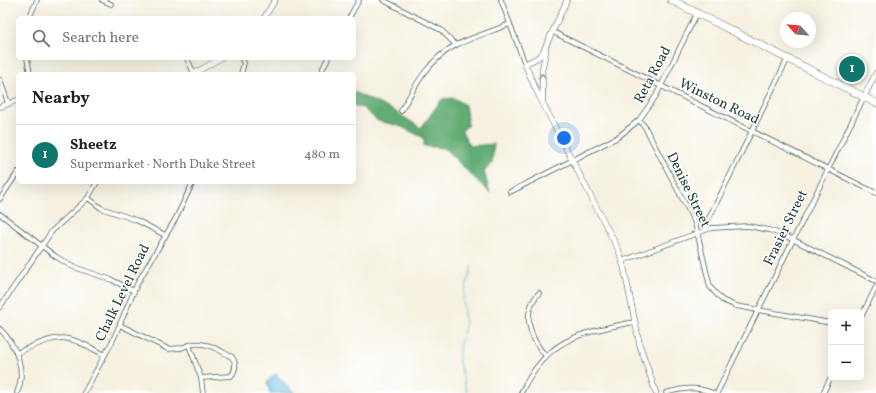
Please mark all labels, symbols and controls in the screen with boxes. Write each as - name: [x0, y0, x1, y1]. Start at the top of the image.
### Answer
- north arrow: [780, 12, 816, 48]
- search box: [16, 16, 356, 60]
- icon: search: [30, 27, 52, 49]
- text: Search here: [62, 28, 139, 49]
- street label: Reta Road: [630, 43, 676, 107]
- pin: 1: [839, 54, 865, 84]
- one-way arrow: [538, 73, 546, 79]
- street label: Winston Road: [676, 74, 762, 130]
- text: Nearby: [32, 87, 90, 110]
- your location: [554, 128, 574, 148]
- text: Sheetz: [70, 135, 117, 156]
- text: 1: [42, 146, 48, 164]
- text: 480 m: [304, 146, 340, 164]
- street label: Denise Street: [662, 149, 714, 231]
- text: Supermarket · North Duke Street: [70, 156, 256, 174]
- street label: Frasier Street: [759, 187, 813, 269]
- street label: Chalk Level Road: [91, 241, 155, 345]
- map controls: [828, 309, 864, 381]
- button: +: [828, 309, 864, 345]
- button: −: [828, 345, 864, 381]

